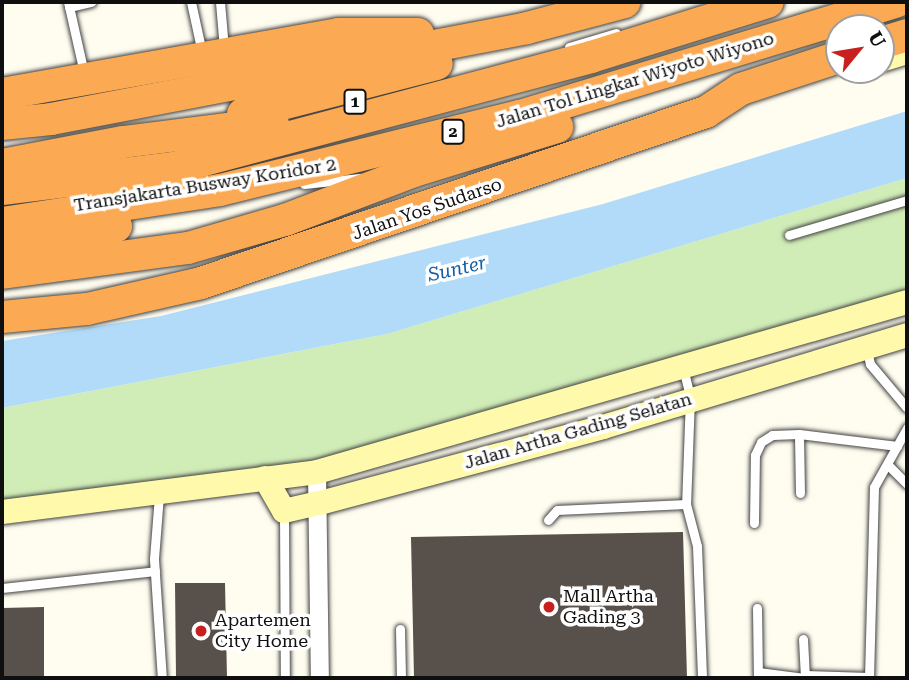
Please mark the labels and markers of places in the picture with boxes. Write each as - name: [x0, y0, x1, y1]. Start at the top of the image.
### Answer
- place label: Mall Artha Gading 3: [563, 586, 654, 628]
- marker: Mall Artha Gading 3: [541, 599, 557, 615]
- place label: Apartemen City Home: [215, 610, 311, 652]
- marker: Apartemen City Home: [193, 623, 209, 639]

